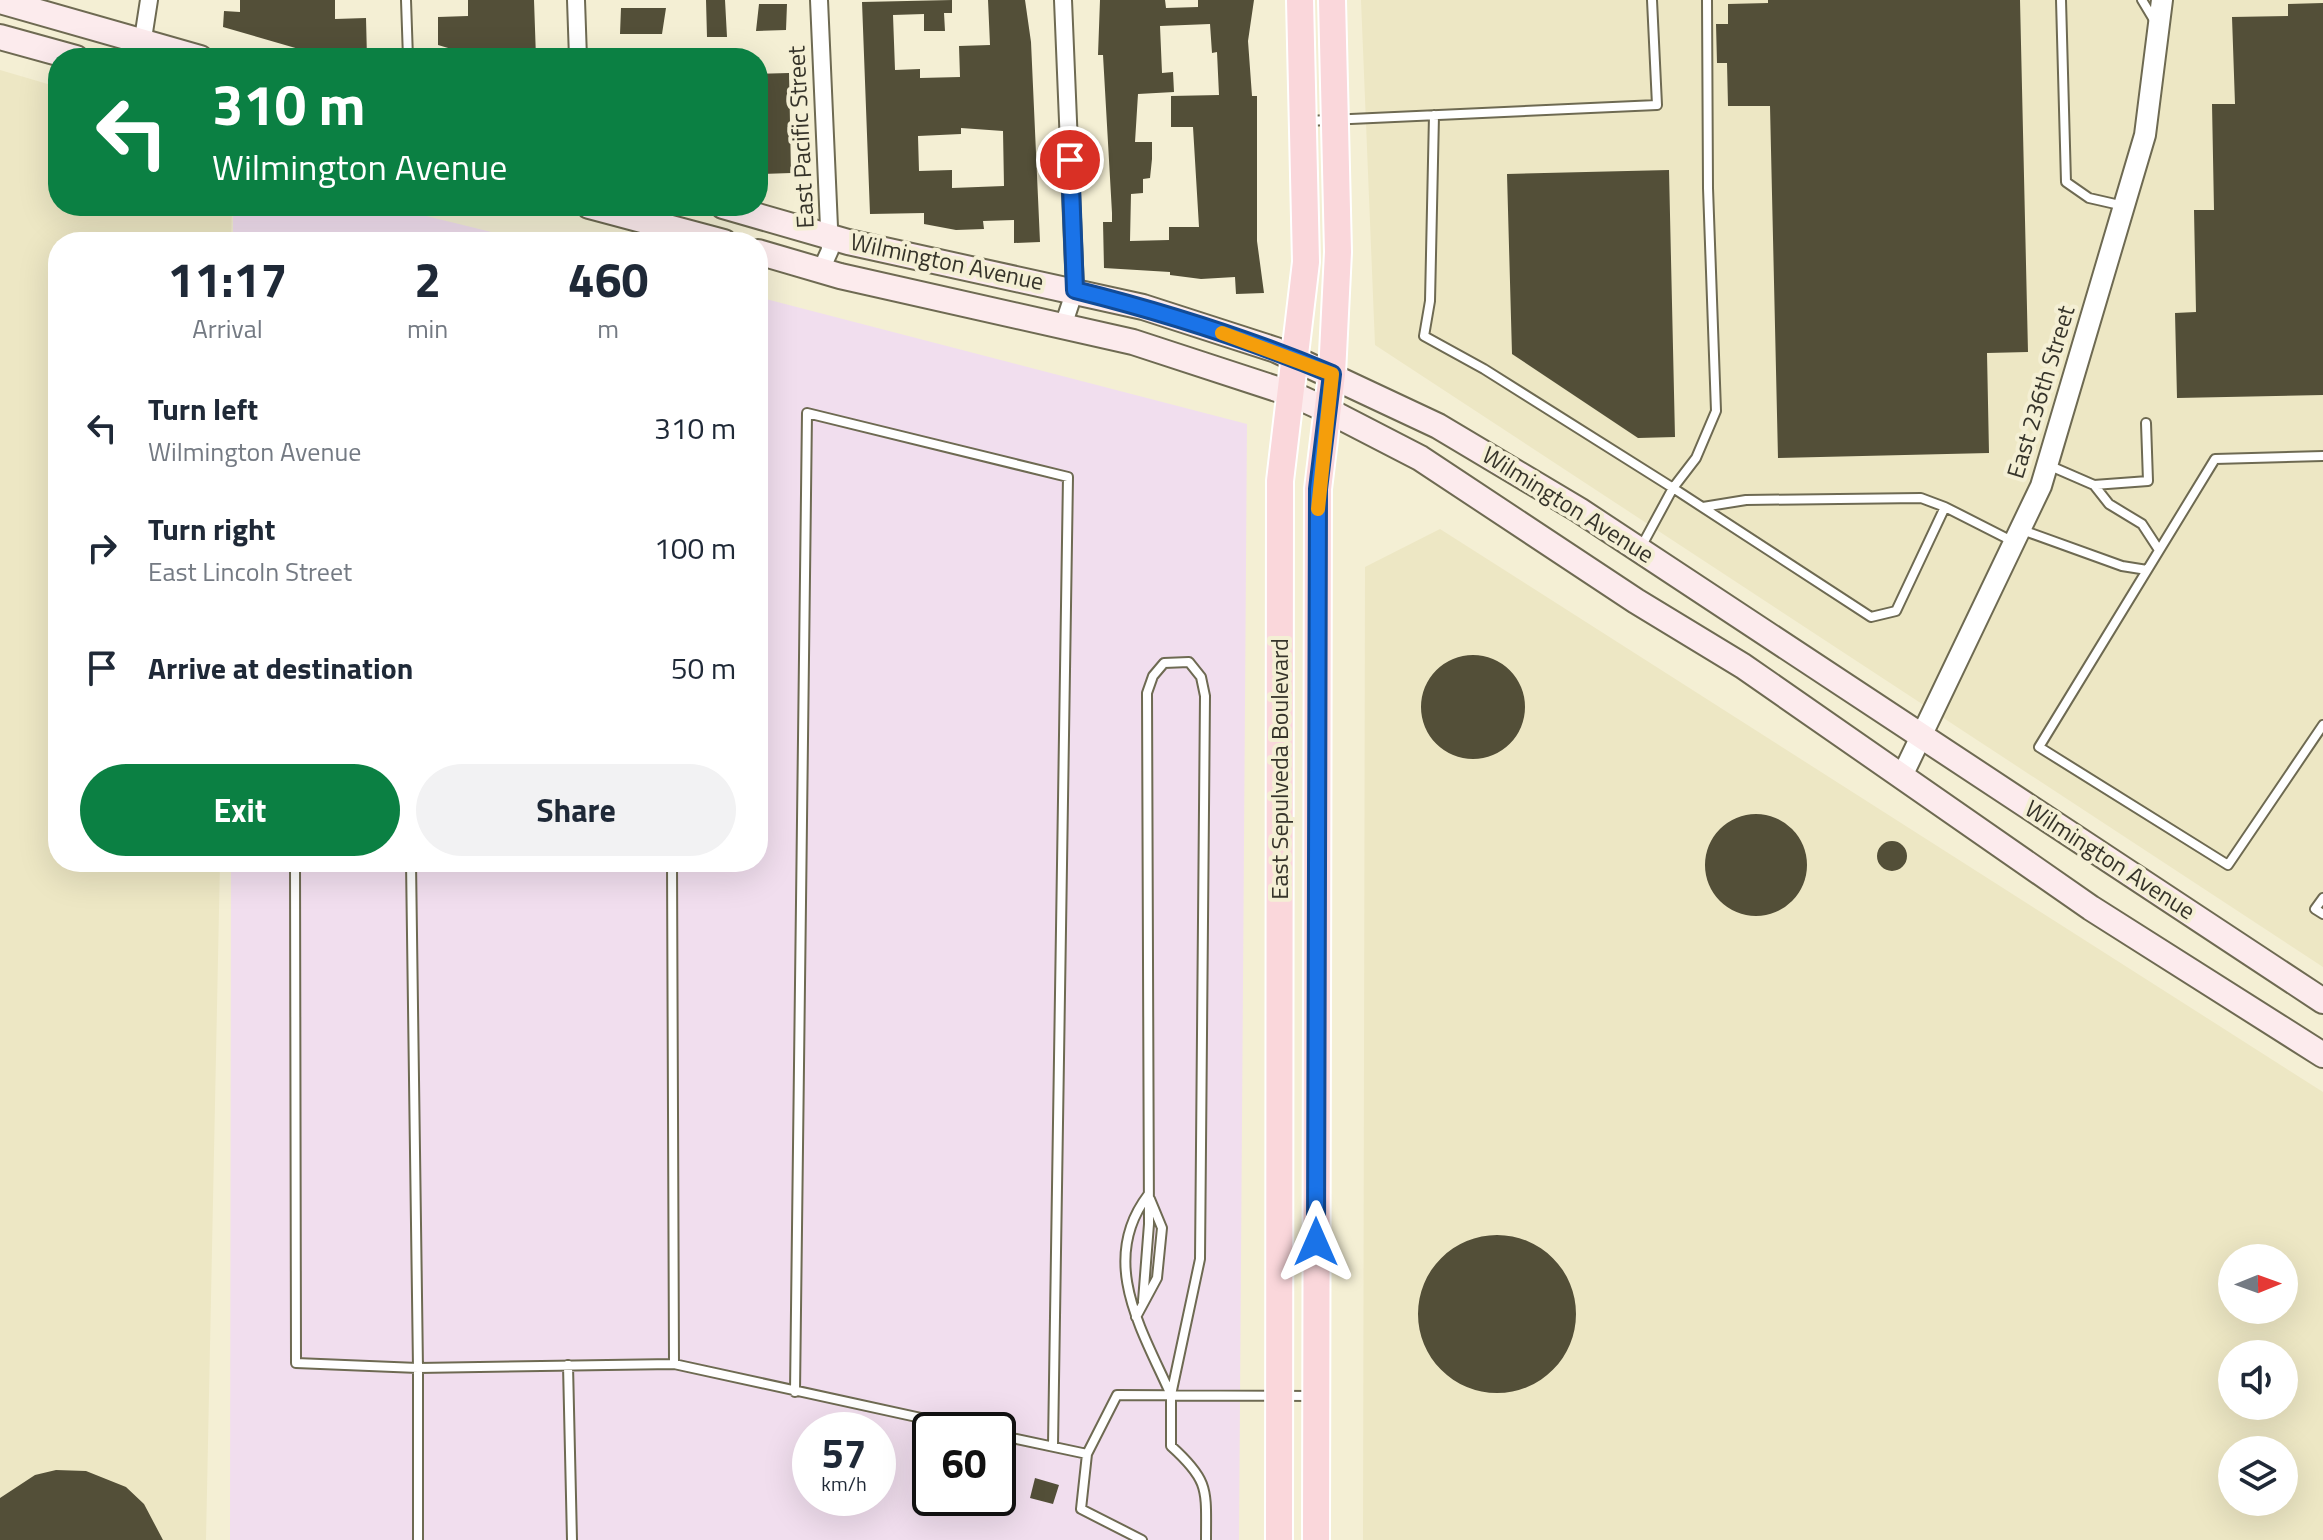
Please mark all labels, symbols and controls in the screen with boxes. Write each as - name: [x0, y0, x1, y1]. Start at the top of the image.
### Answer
- street label: East Pacific Street: [777, 44, 823, 229]
- text: 310 m: [212, 62, 365, 147]
- icon: left: [80, 80, 184, 184]
- pin: [1036, 126, 1104, 194]
- icon: arrive: [1048, 138, 1092, 182]
- text: Wilmington Avenue: [212, 139, 507, 194]
- street label: Wilmington Avenue: [847, 223, 1047, 299]
- text: 11:17: [168, 243, 287, 316]
- text: 2: [414, 243, 441, 316]
- text: 460: [568, 243, 648, 316]
- street label: East 236th Street: [1997, 300, 2084, 483]
- text: Arrival: [192, 309, 263, 348]
- text: min: [407, 309, 448, 348]
- text: m: [597, 309, 619, 348]
- text: Turn left: [148, 386, 258, 432]
- text: 310 m: [654, 405, 736, 451]
- icon: left: [80, 406, 124, 450]
- text: Wilmington Avenue: [148, 432, 361, 471]
- street label: Wilmington Avenue: [1475, 437, 1662, 572]
- text: Turn right: [148, 506, 276, 552]
- text: 100 m: [654, 525, 736, 571]
- icon: right: [80, 526, 124, 570]
- text: East Lincoln Street: [148, 552, 352, 591]
- street label: East Sepulveda Boulevard: [1261, 638, 1297, 900]
- text: Arrive at destination: [148, 645, 413, 691]
- text: 50 m: [671, 645, 736, 691]
- icon: arrive: [80, 646, 124, 690]
- button: Exit: [80, 764, 400, 856]
- button: Share: [416, 764, 736, 856]
- street label: Wilmington Avenue: [2018, 790, 2203, 928]
- position arrow: [1274, 1200, 1358, 1284]
- north arrow: [2218, 1244, 2298, 1324]
- map controls: [2218, 1244, 2298, 1516]
- button: sound: [2218, 1340, 2298, 1420]
- speed limit sign: 60: [912, 1412, 1016, 1516]
- text: 57: [822, 1423, 866, 1484]
- button: layers: [2218, 1436, 2298, 1516]
- text: km/h: [821, 1468, 867, 1499]

